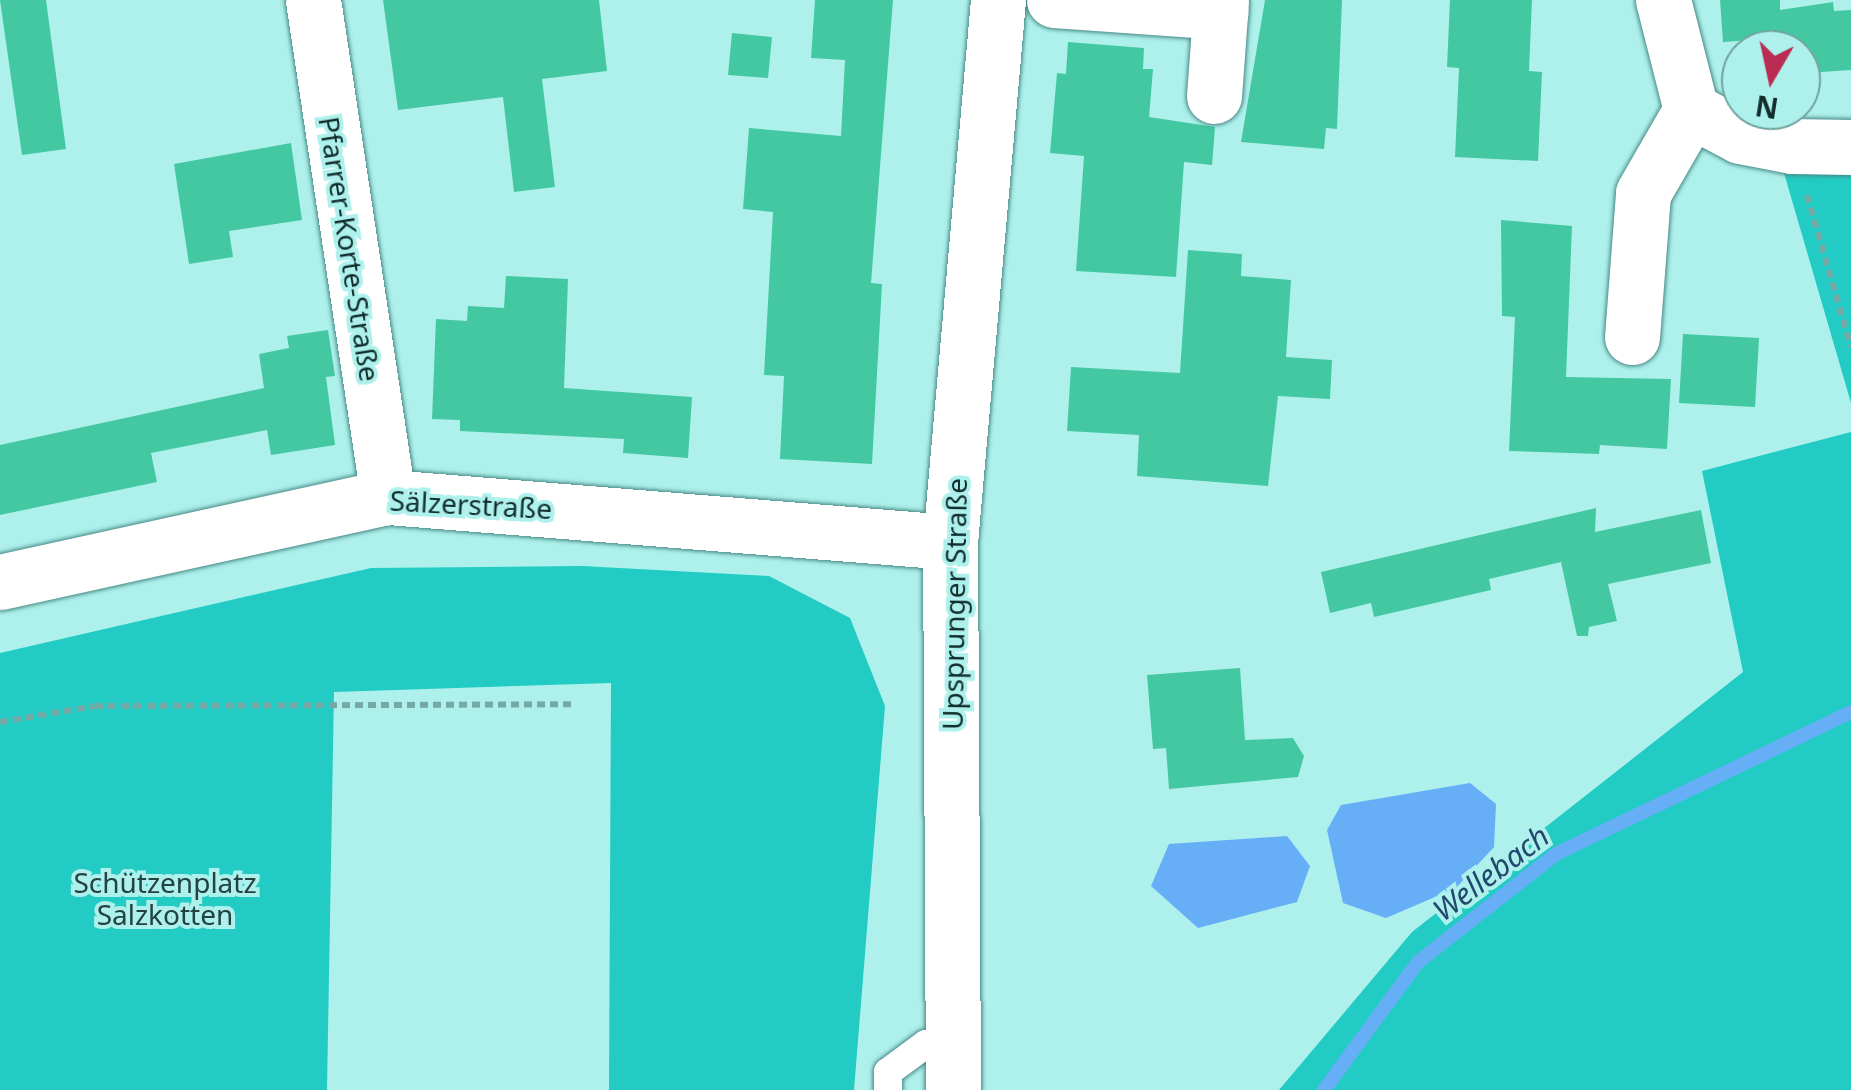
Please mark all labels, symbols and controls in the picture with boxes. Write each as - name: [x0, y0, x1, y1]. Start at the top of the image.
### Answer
- north arrow: [1721, 30, 1821, 130]
- text: N: [1752, 87, 1781, 128]
- street label: Pfarrer-Korte-Straße: [312, 114, 388, 384]
- street label: Upsprunger Straße: [935, 478, 973, 730]
- street label: Sälzerstraße: [389, 483, 553, 525]
- water label: Wellebach: [1426, 818, 1556, 928]
- park label: Schützenplatz Salzkotten: [73, 865, 257, 931]

